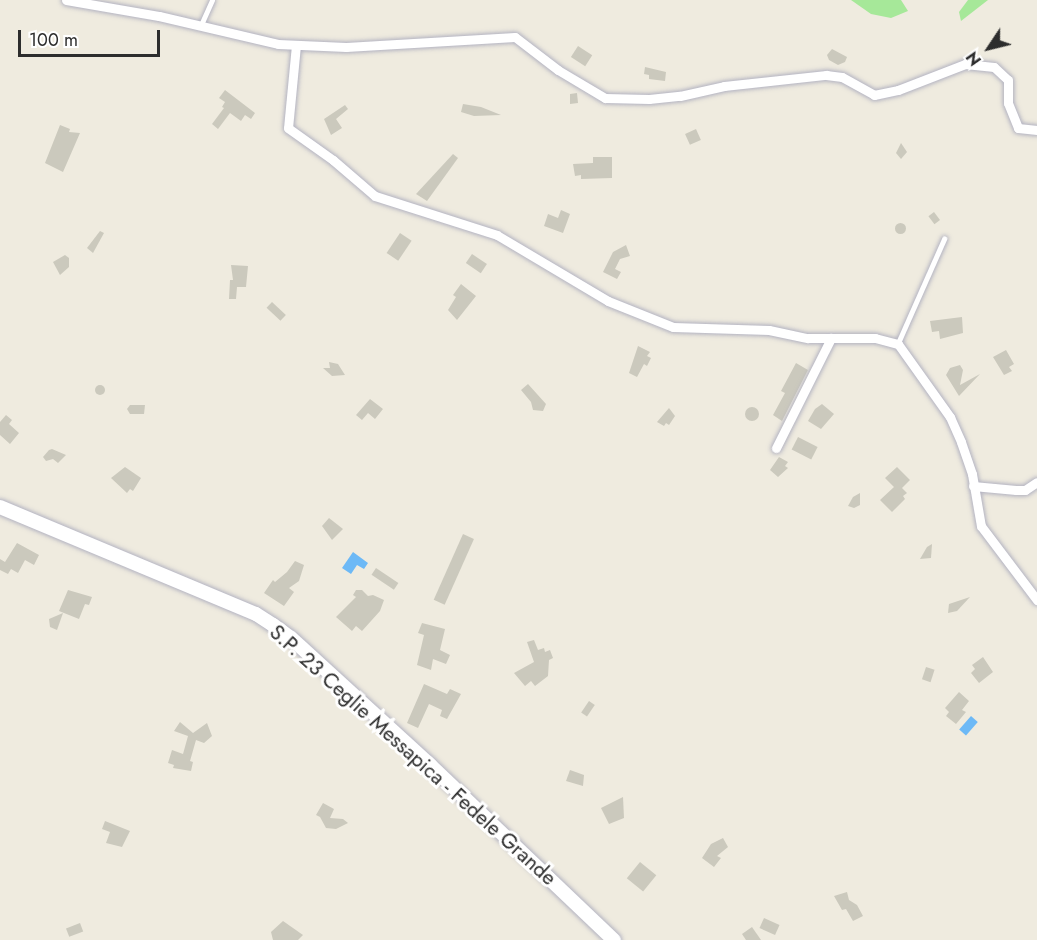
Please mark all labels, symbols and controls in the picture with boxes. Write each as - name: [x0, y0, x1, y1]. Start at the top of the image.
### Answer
- scale bar: [21, 18, 164, 56]
- north arrow: [959, 18, 1019, 78]
- text: 100 m: [29, 27, 78, 53]
- text: N: [961, 47, 987, 70]
- street label: S.P. 23 Ceglie Messapica - Fedele Grande: [264, 620, 562, 890]

